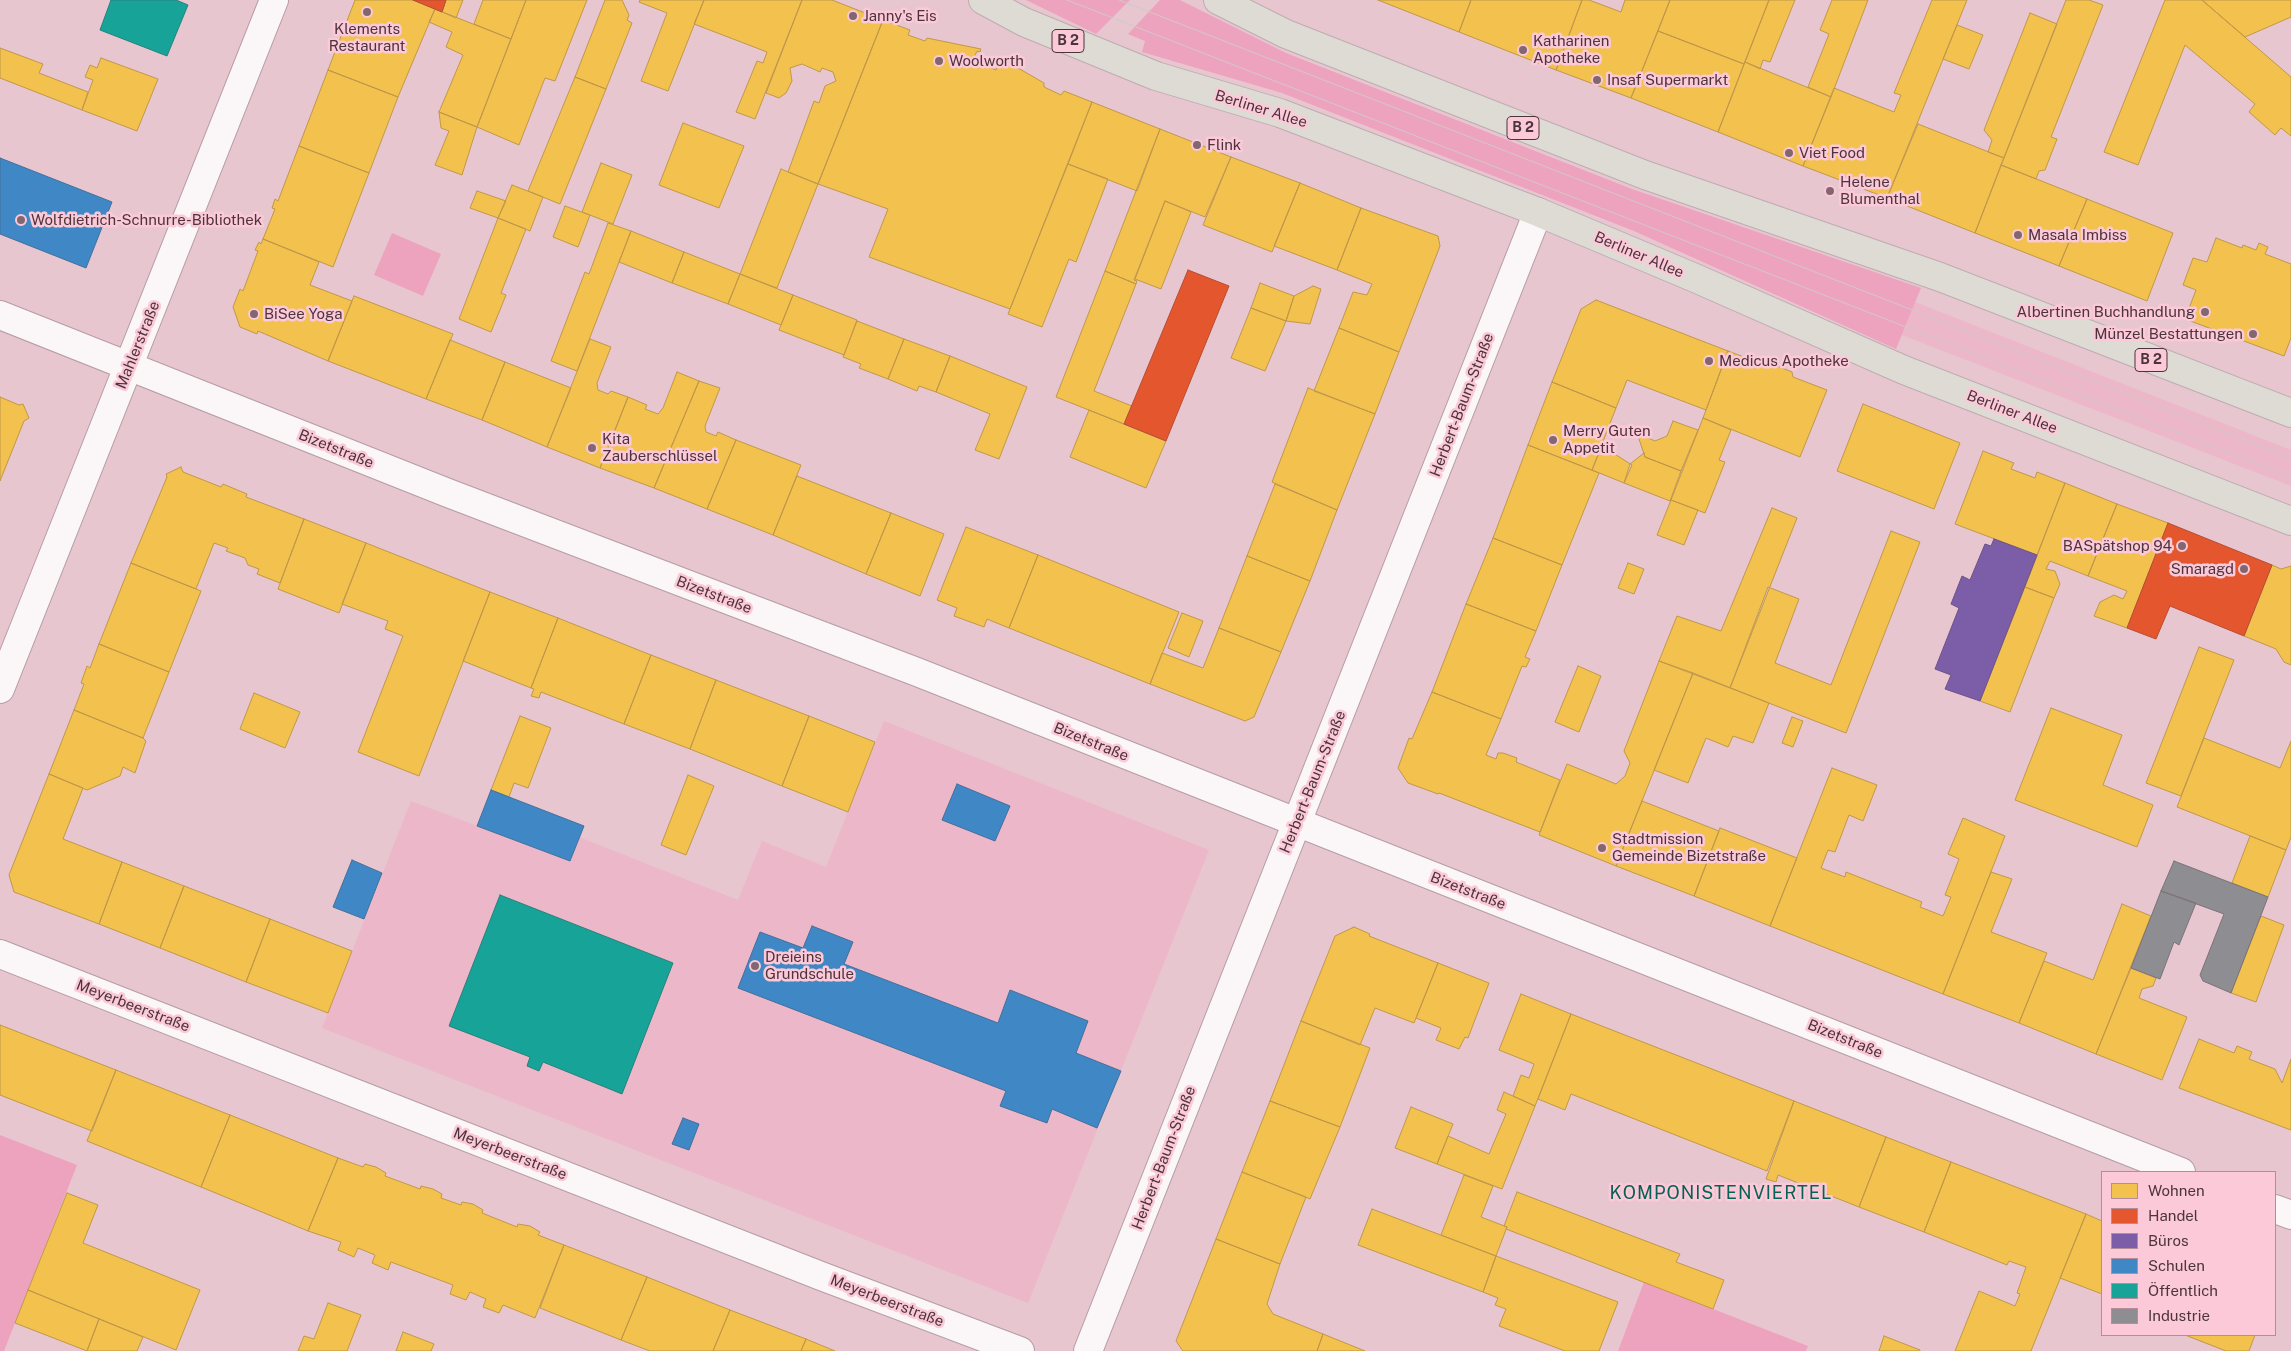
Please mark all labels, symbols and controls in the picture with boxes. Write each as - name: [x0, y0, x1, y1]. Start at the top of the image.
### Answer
- marker: Klements Restaurant: [361, 6, 373, 18]
- place label: Janny's Eis: [863, 7, 937, 25]
- marker: Janny's Eis: [847, 10, 859, 22]
- place label: Klements Restaurant: [329, 20, 405, 55]
- road number: B 2: [1052, 29, 1084, 52]
- place label: Katharinen Apotheke: [1533, 32, 1609, 67]
- marker: Katharinen Apotheke: [1517, 44, 1529, 56]
- place label: Woolworth: [949, 52, 1024, 70]
- marker: Woolworth: [933, 55, 945, 67]
- place label: Insaf Supermarkt: [1607, 71, 1728, 89]
- marker: Insaf Supermarkt: [1591, 74, 1603, 86]
- street label: Berliner Allee: [1213, 86, 1309, 132]
- road number: B 2: [1507, 116, 1539, 140]
- place label: Flink: [1207, 136, 1241, 154]
- marker: Flink: [1191, 139, 1203, 151]
- place label: Viet Food: [1799, 144, 1865, 162]
- marker: Viet Food: [1783, 147, 1795, 159]
- place label: Helene Blumenthal: [1840, 173, 1920, 208]
- marker: Helene Blumenthal: [1824, 185, 1836, 197]
- place label: Wolfdietrich-Schnurre-Bibliothek: [31, 211, 262, 229]
- marker: Wolfdietrich-Schnurre-Bibliothek: [15, 214, 27, 226]
- place label: Masala Imbiss: [2028, 226, 2127, 244]
- street label: Berliner Allee: [1592, 228, 1686, 282]
- marker: Masala Imbiss: [2012, 229, 2024, 241]
- street label: Mahlerstraße: [112, 298, 164, 392]
- place label: Albertinen Buchhandlung: [2017, 303, 2195, 321]
- place label: BiSee Yoga: [264, 305, 342, 323]
- marker: Albertinen Buchhandlung: [2199, 306, 2211, 318]
- marker: BiSee Yoga: [248, 308, 260, 320]
- place label: Münzel Bestattungen: [2094, 325, 2243, 343]
- marker: Münzel Bestattungen: [2247, 328, 2259, 340]
- street label: Herbert-Baum-Straße: [1426, 331, 1498, 479]
- road number: B 2: [2135, 348, 2167, 372]
- place label: Medicus Apotheke: [1719, 352, 1849, 370]
- marker: Medicus Apotheke: [1703, 355, 1715, 367]
- street label: Berliner Allee: [1964, 386, 2060, 438]
- place label: Merry Guten Appetit: [1563, 422, 1651, 457]
- street label: Bizetstraße: [296, 426, 376, 472]
- place label: Kita Zauberschlüssel: [602, 430, 717, 465]
- marker: Merry Guten Appetit: [1547, 434, 1559, 446]
- marker: Kita Zauberschlüssel: [586, 442, 598, 454]
- place label: BASpätshop 94: [2063, 537, 2172, 555]
- marker: BASpätshop 94: [2176, 540, 2188, 552]
- place label: Smaragd: [2171, 560, 2234, 578]
- marker: Smaragd: [2238, 563, 2250, 575]
- street label: Bizetstraße: [674, 572, 754, 618]
- street label: Herbert-Baum-Straße: [1276, 708, 1350, 856]
- street label: Bizetstraße: [1051, 719, 1131, 765]
- place label: Stadtmission Gemeinde Bizetstraße: [1612, 830, 1766, 865]
- marker: Stadtmission Gemeinde Bizetstraße: [1596, 842, 1608, 854]
- street label: Bizetstraße: [1428, 868, 1508, 914]
- place label: Dreieins Grundschule: [765, 948, 854, 983]
- marker: Dreieins Grundschule: [749, 960, 761, 972]
- street label: Meyerbeerstraße: [74, 976, 192, 1036]
- street label: Bizetstraße: [1805, 1016, 1885, 1062]
- street label: Herbert-Baum-Straße: [1128, 1084, 1200, 1232]
- street label: Meyerbeerstraße: [451, 1124, 569, 1184]
- legend: [2101, 1171, 2276, 1336]
- district label: KOMPONISTENVIERTEL: [1607, 1182, 1835, 1204]
- text: Wohnen: [2148, 1182, 2205, 1199]
- text: Handel: [2148, 1207, 2198, 1224]
- text: Büros: [2148, 1232, 2189, 1249]
- text: Schulen: [2148, 1257, 2205, 1274]
- street label: Meyerbeerstraße: [828, 1271, 946, 1331]
- text: Öffentlich: [2148, 1282, 2218, 1299]
- text: Industrie: [2148, 1307, 2210, 1324]

